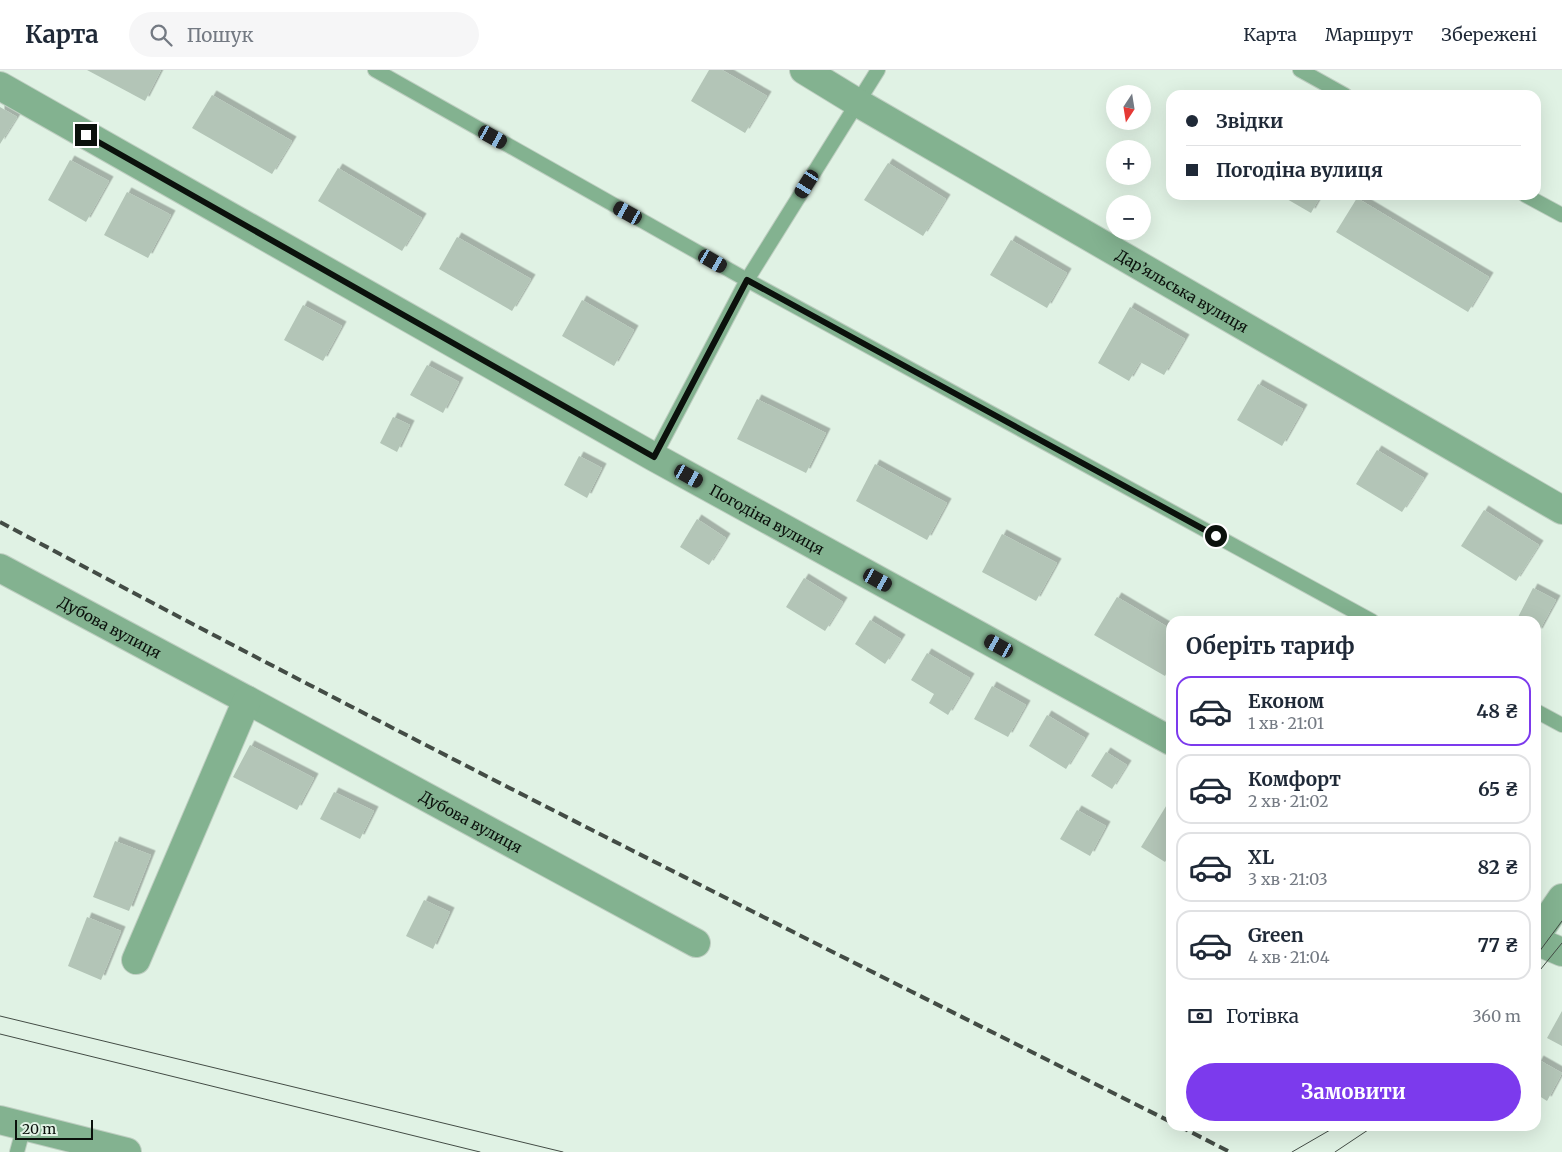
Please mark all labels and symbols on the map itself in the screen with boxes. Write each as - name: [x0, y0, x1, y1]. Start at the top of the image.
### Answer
- north arrow: [1106, 85, 1151, 130]
- car: [476, 123, 509, 151]
- route end: [75, 124, 97, 146]
- car: [792, 167, 821, 201]
- car: [611, 199, 644, 227]
- street label: Дар’яльська вулиця: [1113, 245, 1252, 336]
- car: [696, 247, 729, 275]
- car: [672, 462, 705, 490]
- street label: Погодіна вулиця: [706, 480, 828, 558]
- route start: [1205, 525, 1227, 547]
- car: [861, 566, 894, 594]
- street label: Дубова вулиця: [56, 592, 165, 662]
- car: [982, 632, 1015, 660]
- street label: Дубова вулиця: [417, 786, 526, 857]
- scale bar: [15, 1117, 92, 1140]

